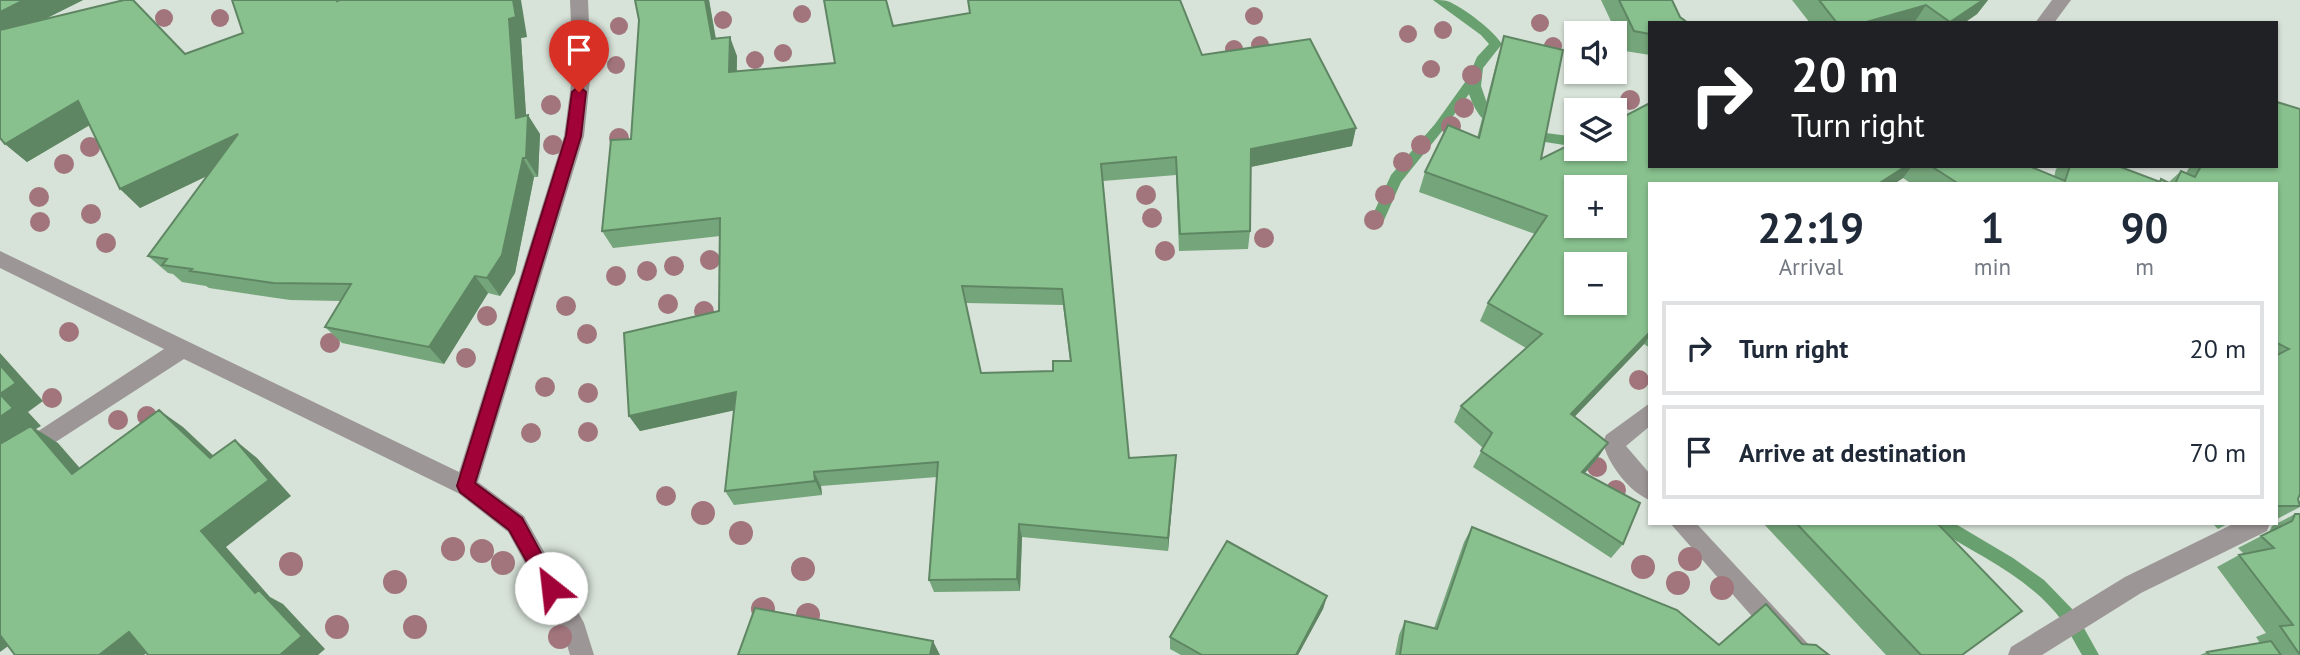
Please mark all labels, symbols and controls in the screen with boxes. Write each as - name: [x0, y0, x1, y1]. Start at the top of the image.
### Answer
- pin: [549, 20, 609, 92]
- map controls: [1564, 21, 1627, 315]
- button: sound: [1564, 21, 1627, 84]
- icon: arrive: [560, 31, 598, 69]
- text: 20 m: [1791, 42, 1898, 106]
- icon: right: [1676, 49, 1767, 140]
- button: layers: [1564, 98, 1627, 161]
- text: Turn right: [1791, 104, 1925, 146]
- button: +: [1564, 175, 1627, 238]
- text: 22:19: [1758, 200, 1864, 255]
- text: 1: [1981, 200, 2004, 255]
- text: 90: [2121, 200, 2168, 255]
- button: −: [1564, 252, 1627, 315]
- text: Arrival: [1779, 252, 1843, 281]
- text: min: [1974, 252, 2011, 281]
- text: m: [2135, 252, 2154, 281]
- icon: right: [1680, 329, 1718, 367]
- text: Turn right: [1739, 332, 1848, 365]
- text: 20 m: [2190, 332, 2246, 365]
- icon: arrive: [1680, 433, 1718, 471]
- text: Arrive at destination: [1739, 436, 1966, 469]
- text: 70 m: [2190, 436, 2246, 469]
- position arrow: [514, 551, 588, 625]

